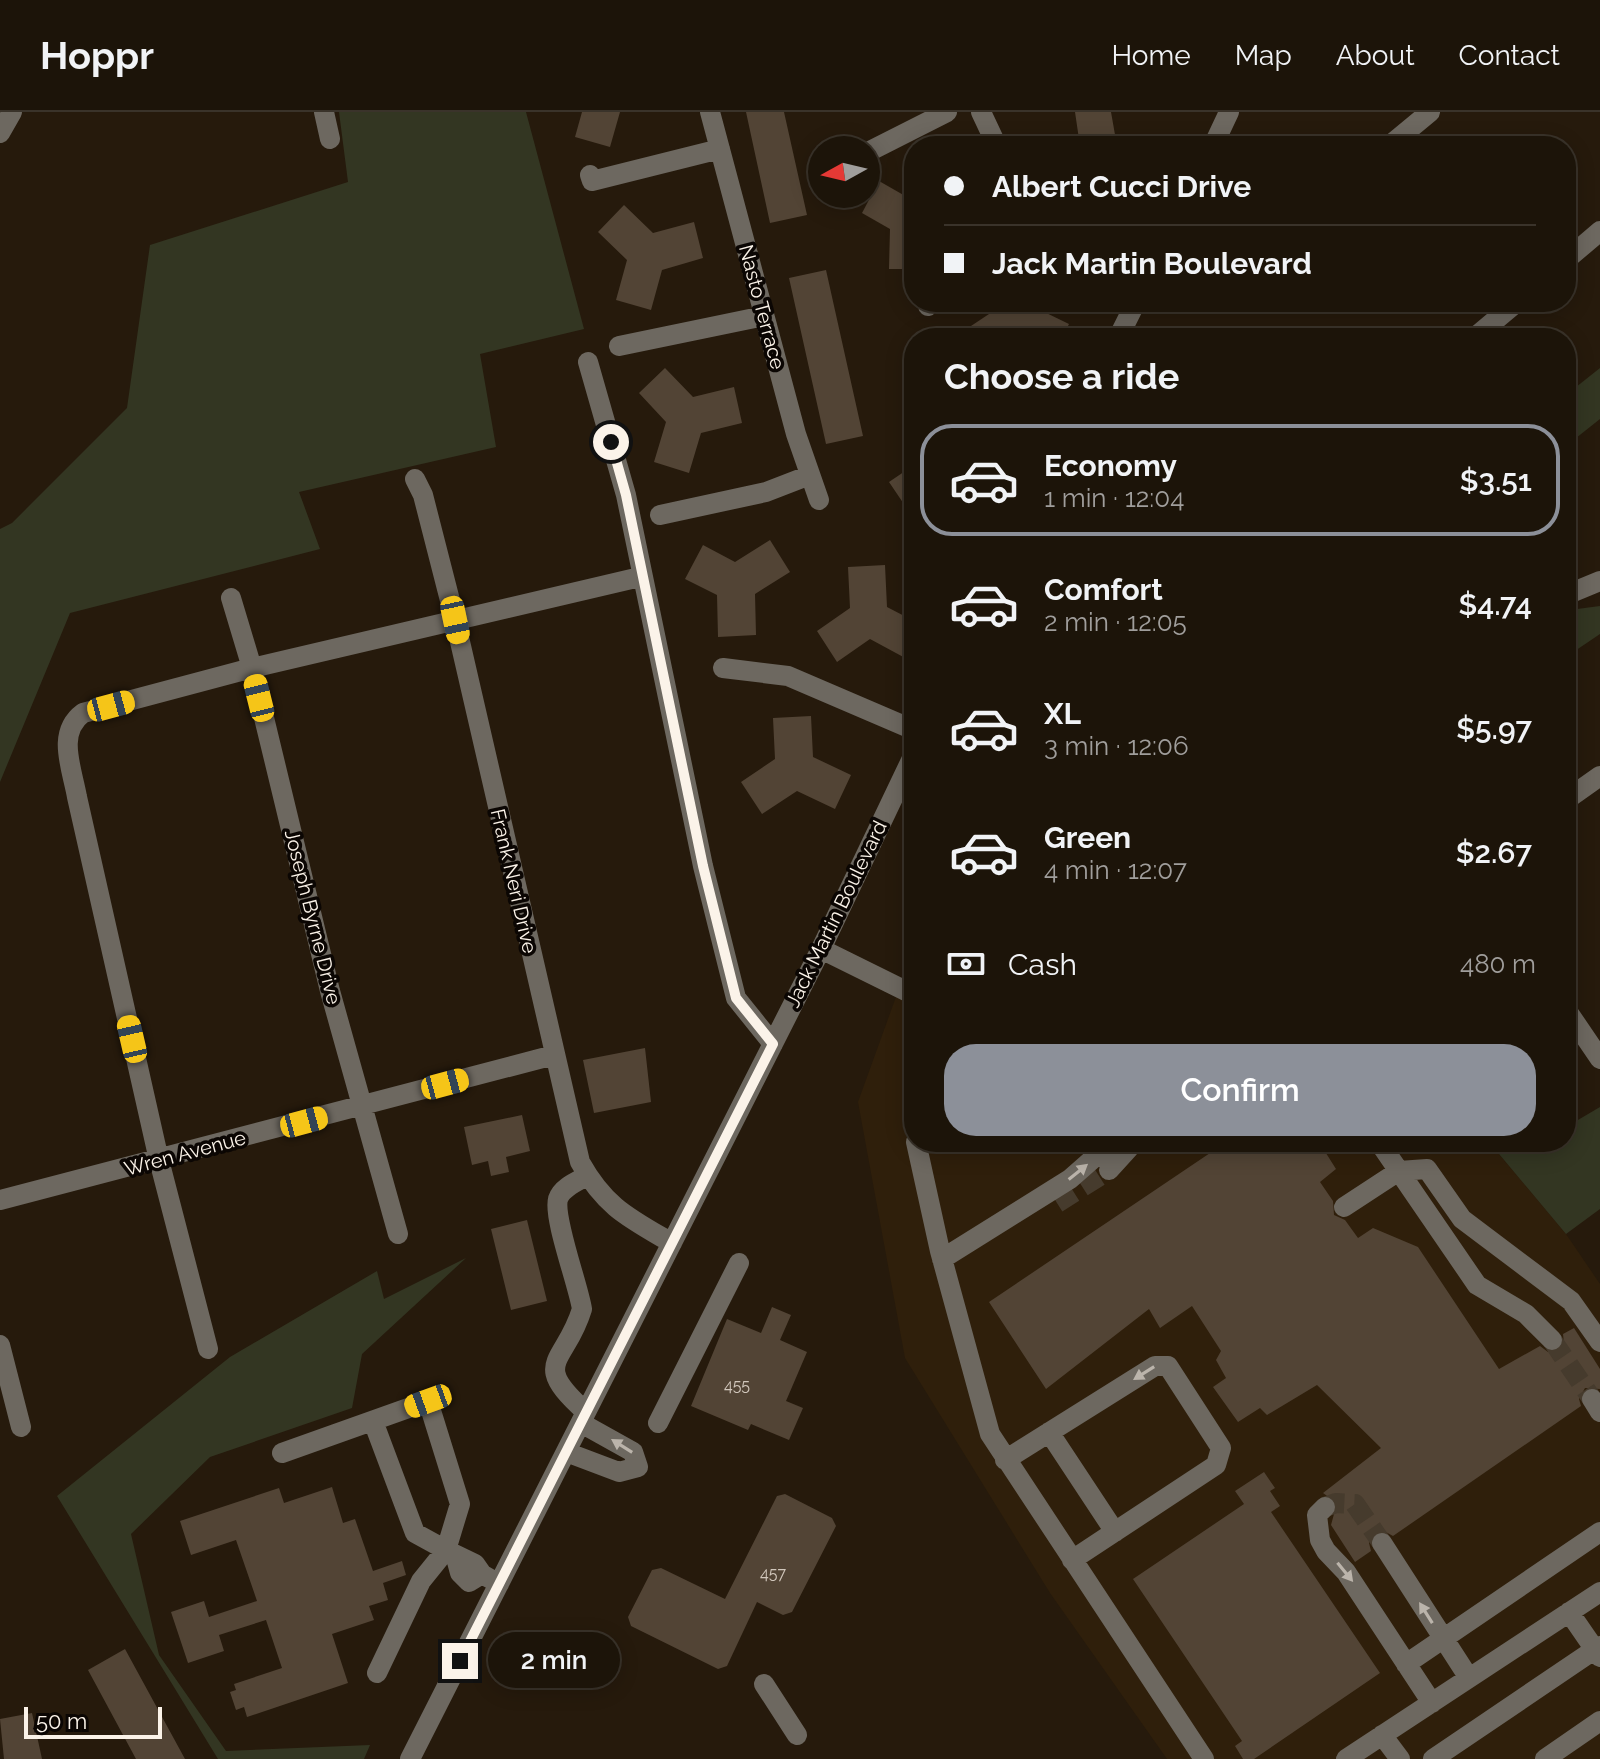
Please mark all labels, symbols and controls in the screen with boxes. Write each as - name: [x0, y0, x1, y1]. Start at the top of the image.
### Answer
- text: Hoppr: [40, 33, 154, 78]
- text: Home: [1111, 39, 1191, 72]
- text: Map: [1235, 39, 1292, 72]
- text: About: [1336, 39, 1415, 72]
- text: Contact: [1459, 39, 1560, 72]
- north arrow: [808, 136, 880, 208]
- map controls: [808, 136, 880, 208]
- text: Albert Cucci Drive: [992, 169, 1251, 204]
- street label: Nasto Terrace: [734, 242, 790, 372]
- text: Jack Martin Boulevard: [992, 246, 1312, 281]
- text: Choose a ride: [944, 355, 1179, 397]
- route start: [593, 424, 629, 460]
- icon: car: [948, 444, 1020, 516]
- text: Economy: [1044, 448, 1177, 483]
- text: $3.51: [1460, 463, 1532, 498]
- text: 1 min · 12:04: [1044, 483, 1184, 513]
- icon: car: [948, 568, 1020, 640]
- text: Comfort: [1044, 572, 1163, 607]
- text: $4.74: [1458, 587, 1532, 622]
- car: [438, 594, 472, 646]
- text: 2 min · 12:05: [1044, 607, 1187, 637]
- car: [242, 672, 276, 724]
- car: [85, 688, 137, 724]
- icon: car: [948, 692, 1020, 764]
- text: XL: [1044, 696, 1081, 731]
- text: $5.97: [1456, 711, 1532, 746]
- text: 3 min · 12:06: [1044, 731, 1189, 761]
- street label: Frank Neri Drive: [486, 806, 542, 956]
- icon: car: [948, 816, 1020, 888]
- street label: Jack Martin Boulevard: [780, 817, 892, 1011]
- text: Green: [1044, 820, 1131, 855]
- street label: Joseph Byrne Drive: [280, 827, 346, 1007]
- text: $2.67: [1456, 835, 1532, 870]
- text: 4 min · 12:07: [1044, 855, 1187, 885]
- icon: cash: [944, 942, 988, 986]
- text: Cash: [1008, 947, 1077, 982]
- text: 480 m: [1460, 949, 1536, 979]
- car: [115, 1013, 149, 1065]
- button: Confirm: [944, 1044, 1536, 1136]
- car: [419, 1066, 471, 1102]
- car: [278, 1104, 330, 1140]
- street label: Wren Avenue: [122, 1125, 249, 1181]
- one-way arrow: [1068, 1164, 1088, 1181]
- one-way arrow: [1133, 1365, 1155, 1379]
- house number: 455: [724, 1376, 750, 1395]
- car: [401, 1382, 455, 1420]
- one-way arrow: [611, 1439, 632, 1454]
- one-way arrow: [1336, 1562, 1353, 1582]
- house number: 457: [760, 1564, 786, 1583]
- one-way arrow: [1419, 1602, 1434, 1623]
- callout: 2 min: [488, 1633, 620, 1689]
- route end: [442, 1643, 478, 1679]
- text: 2 min: [521, 1645, 587, 1675]
- scale bar: [24, 1703, 162, 1739]
- text: 50 m: [36, 1708, 87, 1734]

